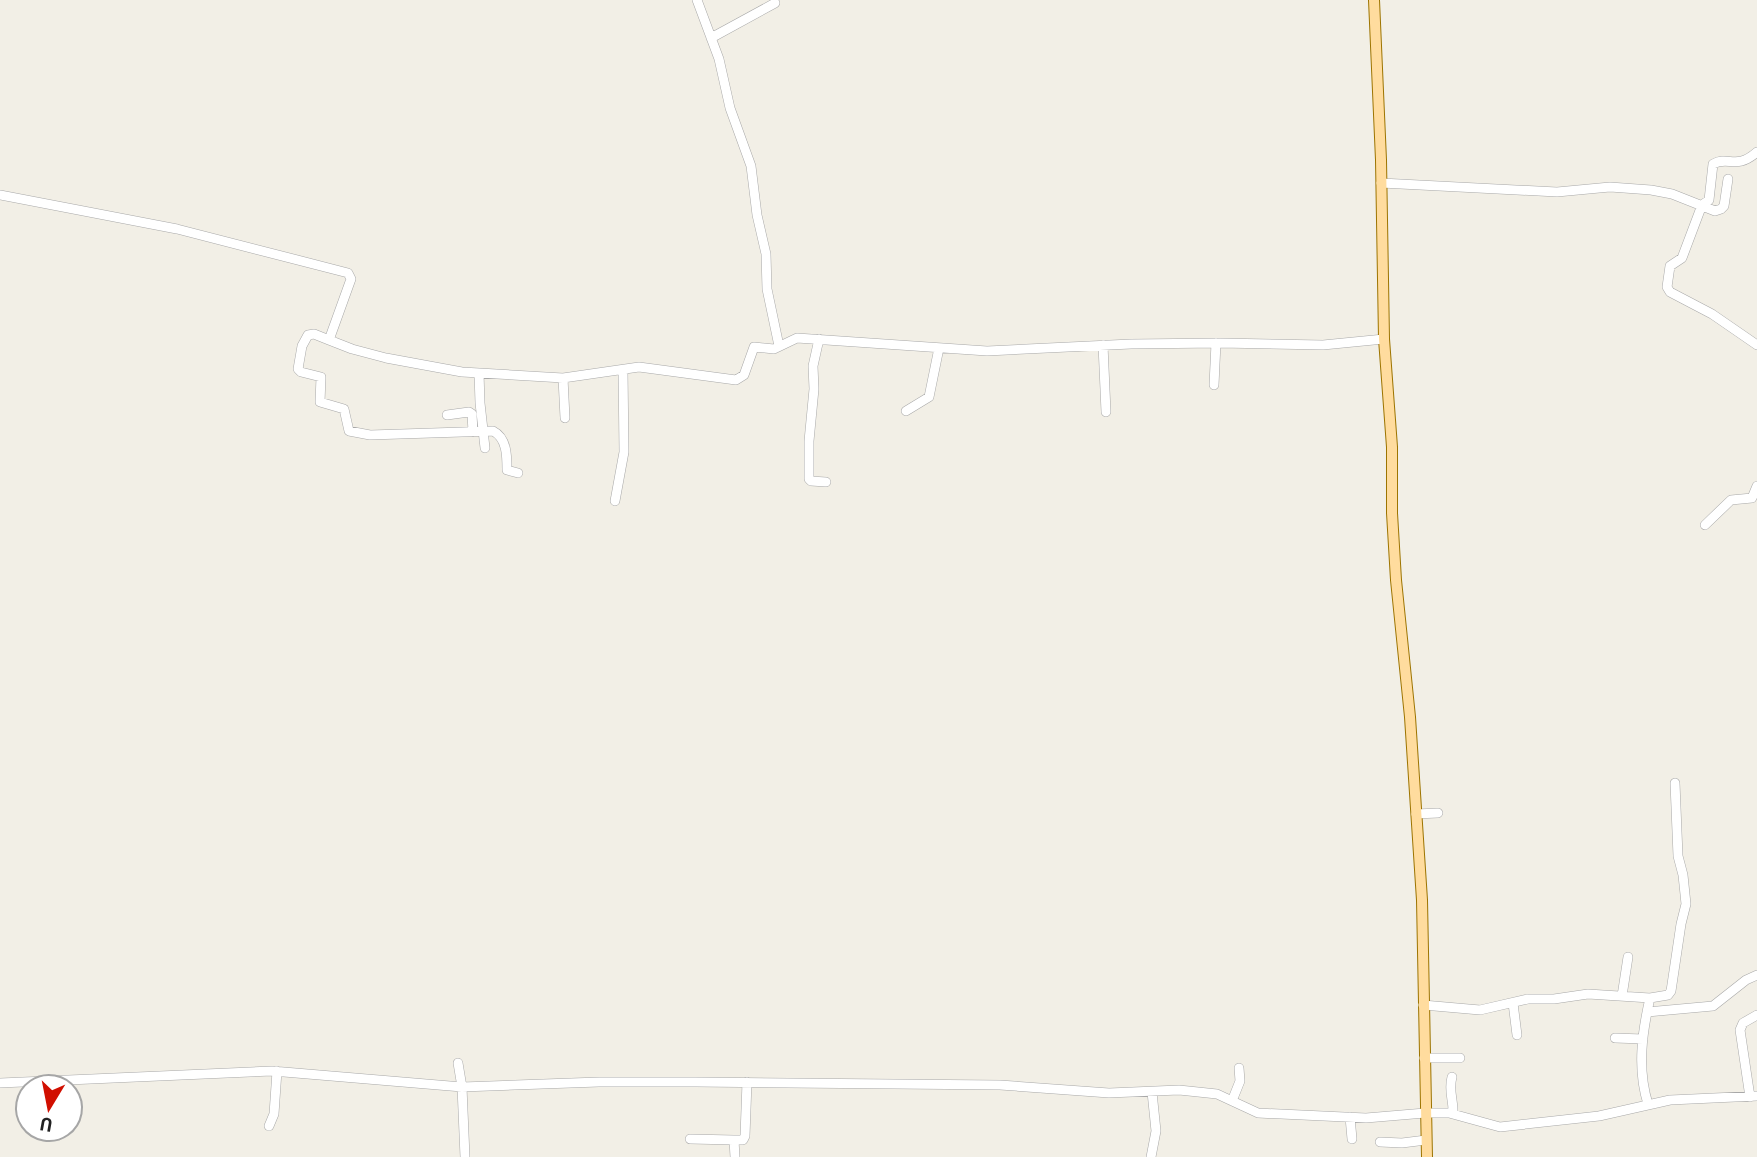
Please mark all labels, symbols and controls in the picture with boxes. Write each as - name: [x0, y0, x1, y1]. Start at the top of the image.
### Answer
- north arrow: [14, 1073, 84, 1143]
- text: U: [38, 1113, 54, 1138]

